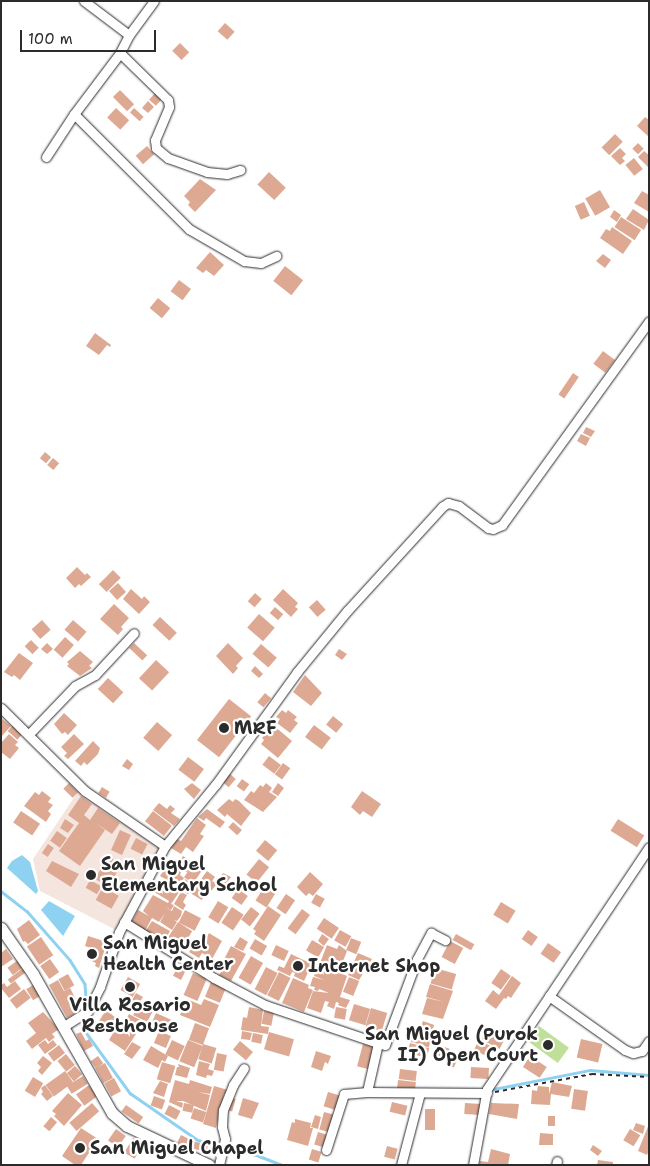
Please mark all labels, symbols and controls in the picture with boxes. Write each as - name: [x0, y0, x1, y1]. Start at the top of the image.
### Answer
- scale bar: [22, 20, 159, 52]
- text: 100 m: [28, 29, 73, 49]
- place label: MRF: [234, 717, 277, 739]
- marker: MRF: [218, 722, 230, 734]
- place label: San Miguel Elementary School: [101, 854, 277, 896]
- marker: San Miguel Elementary School: [85, 869, 97, 881]
- place label: San Miguel Health Center: [103, 933, 234, 976]
- marker: San Miguel Health Center: [85, 947, 99, 961]
- place label: Internet Shop: [308, 955, 440, 977]
- marker: Internet Shop: [292, 960, 304, 972]
- marker: Villa Rosario Resthouse: [124, 981, 136, 993]
- place label: Villa Rosario Resthouse: [69, 995, 191, 1038]
- place label: San Miguel (Purok II) Open Court: [365, 1024, 538, 1066]
- marker: San Miguel (Purok II) Open Court: [542, 1039, 554, 1051]
- place label: San Miguel Chapel: [90, 1137, 264, 1159]
- marker: San Miguel Chapel: [74, 1142, 86, 1154]

